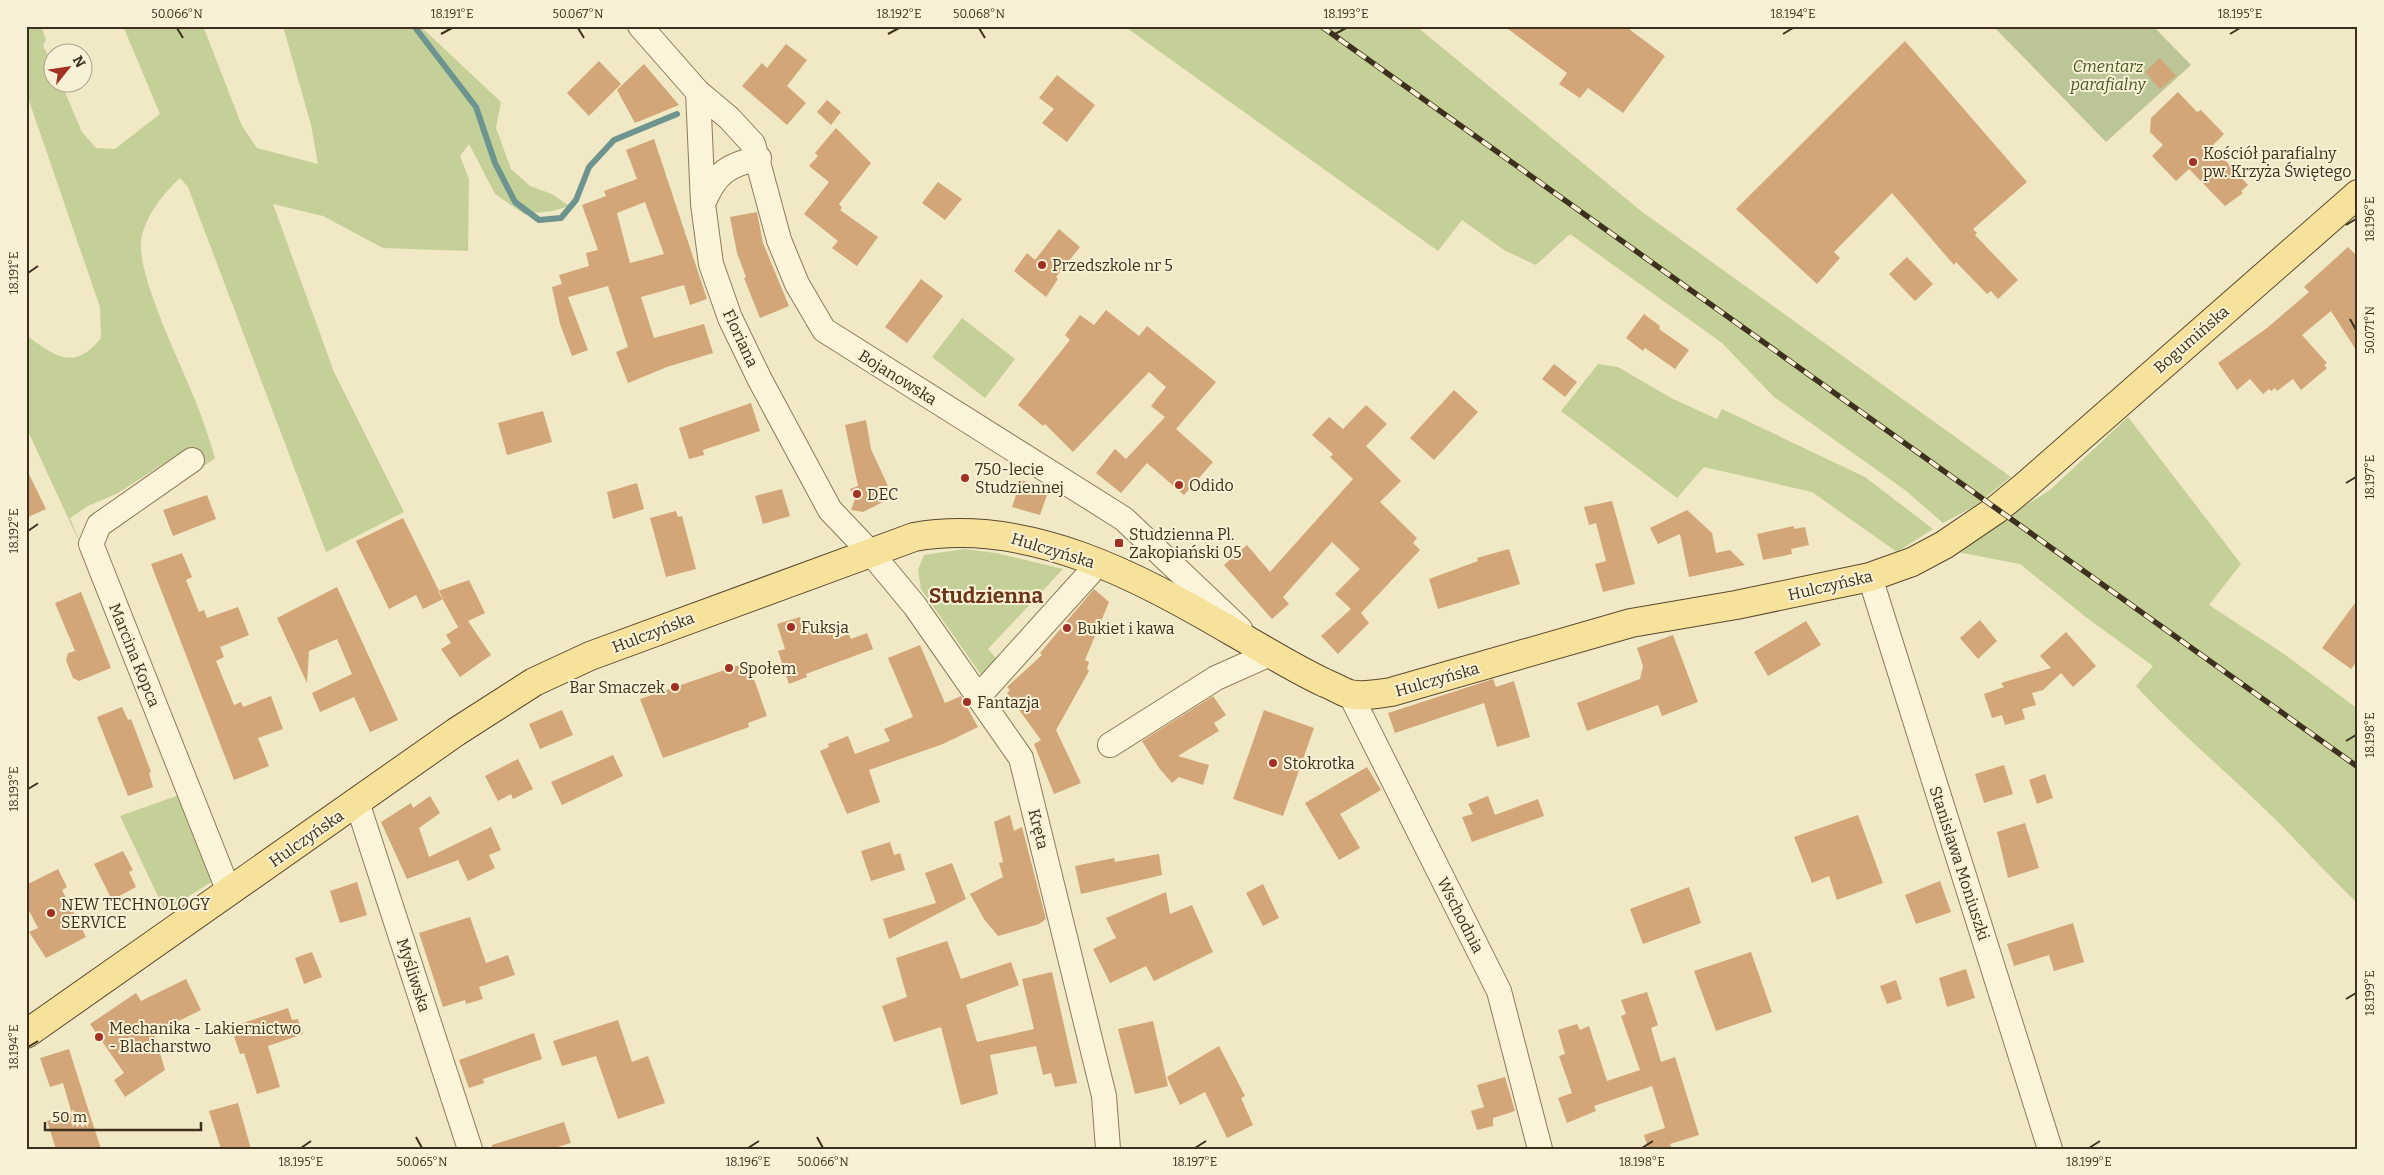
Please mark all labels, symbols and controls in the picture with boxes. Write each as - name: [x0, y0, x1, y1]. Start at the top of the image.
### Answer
- text: 50.066°N: [151, 7, 203, 21]
- text: 18.191°E: [431, 7, 473, 21]
- text: 50.067°N: [552, 7, 604, 21]
- text: 18.192°E: [877, 7, 921, 21]
- text: 50.068°N: [953, 7, 1006, 21]
- text: 18.193°E: [1323, 7, 1369, 21]
- text: 18.194°E: [1771, 7, 1815, 21]
- text: 18.195°E: [2218, 7, 2262, 21]
- north arrow: [42, 42, 92, 92]
- text: N: [69, 53, 89, 71]
- park label: Cmentarz parafialny: [2069, 57, 2146, 94]
- place label: Kościół parafialny pw. Krzyża Świętego: [2203, 144, 2351, 181]
- marker: Kościół parafialny pw. Krzyża Świętego: [2187, 156, 2199, 168]
- text: 18.196°E: [2363, 196, 2377, 242]
- text: 18.191°E: [7, 252, 21, 294]
- place label: Przedszkole nr 5: [1052, 256, 1173, 275]
- marker: Przedszkole nr 5: [1036, 259, 1048, 271]
- street label: Bogumińska: [2150, 301, 2233, 377]
- text: 50.071°N: [2363, 305, 2377, 354]
- street label: Floriana: [719, 306, 762, 370]
- street label: Bojanowska: [855, 346, 941, 409]
- text: 18.197°E: [2363, 455, 2377, 499]
- place label: 750-lecie Studziennej: [975, 460, 1064, 497]
- marker: 750-lecie Studziennej: [959, 472, 971, 484]
- place label: Odido: [1189, 476, 1234, 495]
- marker: Odido: [1173, 479, 1185, 491]
- place label: DEC: [867, 485, 898, 504]
- marker: DEC: [851, 488, 863, 500]
- text: 18.192°E: [7, 509, 21, 553]
- place label: Studzienna Pl. Zakopiański 05: [1129, 525, 1242, 562]
- street label: Hulczyńska: [1009, 529, 1097, 572]
- marker: Studzienna Pl. Zakopiański 05: [1113, 537, 1125, 549]
- street label: Hulczyńska: [1786, 566, 1875, 604]
- district label: Studzienna: [929, 583, 1043, 609]
- street label: Marcina Kopca: [105, 600, 164, 710]
- street label: Hulczyńska: [609, 608, 697, 657]
- place label: Fuksja: [801, 618, 849, 637]
- place label: Bukiet i kawa: [1077, 619, 1175, 638]
- marker: Fuksja: [785, 621, 797, 633]
- marker: Bukiet i kawa: [1061, 622, 1073, 634]
- street label: Hulczyńska: [1393, 658, 1482, 701]
- place label: Społem: [739, 659, 796, 678]
- marker: Społem: [723, 662, 735, 674]
- place label: Bar Smaczek: [569, 678, 665, 697]
- marker: Bar Smaczek: [669, 681, 681, 693]
- place label: Fantazja: [977, 693, 1040, 712]
- marker: Fantazja: [961, 696, 973, 708]
- text: 18.198°E: [2363, 712, 2377, 758]
- place label: Stokrotka: [1283, 754, 1355, 773]
- marker: Stokrotka: [1267, 757, 1279, 769]
- text: 18.193°E: [7, 766, 21, 812]
- street label: Stanisława Moniuszki: [1926, 783, 1994, 943]
- street label: Hulczyńska: [265, 806, 347, 871]
- street label: Kręta: [1024, 807, 1053, 852]
- street label: Wschodnia: [1433, 874, 1488, 957]
- place label: NEW TECHNOLOGY SERVICE: [61, 895, 211, 932]
- marker: NEW TECHNOLOGY SERVICE: [45, 907, 57, 919]
- street label: Myśliwska: [393, 936, 434, 1015]
- text: 18.199°E: [2363, 970, 2377, 1016]
- place label: Mechanika - Lakiernictwo - Blacharstwo: [109, 1019, 301, 1056]
- text: 18.194°E: [7, 1025, 21, 1069]
- marker: Mechanika - Lakiernictwo - Blacharstwo: [93, 1031, 105, 1043]
- scale bar: [45, 1100, 201, 1132]
- text: 50 m: [52, 1108, 88, 1126]
- text: 18.195°E: [279, 1155, 323, 1169]
- text: 50.065°N: [397, 1155, 448, 1169]
- text: 18.196°E: [725, 1155, 771, 1169]
- text: 50.066°N: [797, 1155, 849, 1169]
- text: 18.197°E: [1173, 1155, 1217, 1169]
- text: 18.198°E: [1619, 1155, 1665, 1169]
- text: 18.199°E: [2066, 1155, 2112, 1169]

